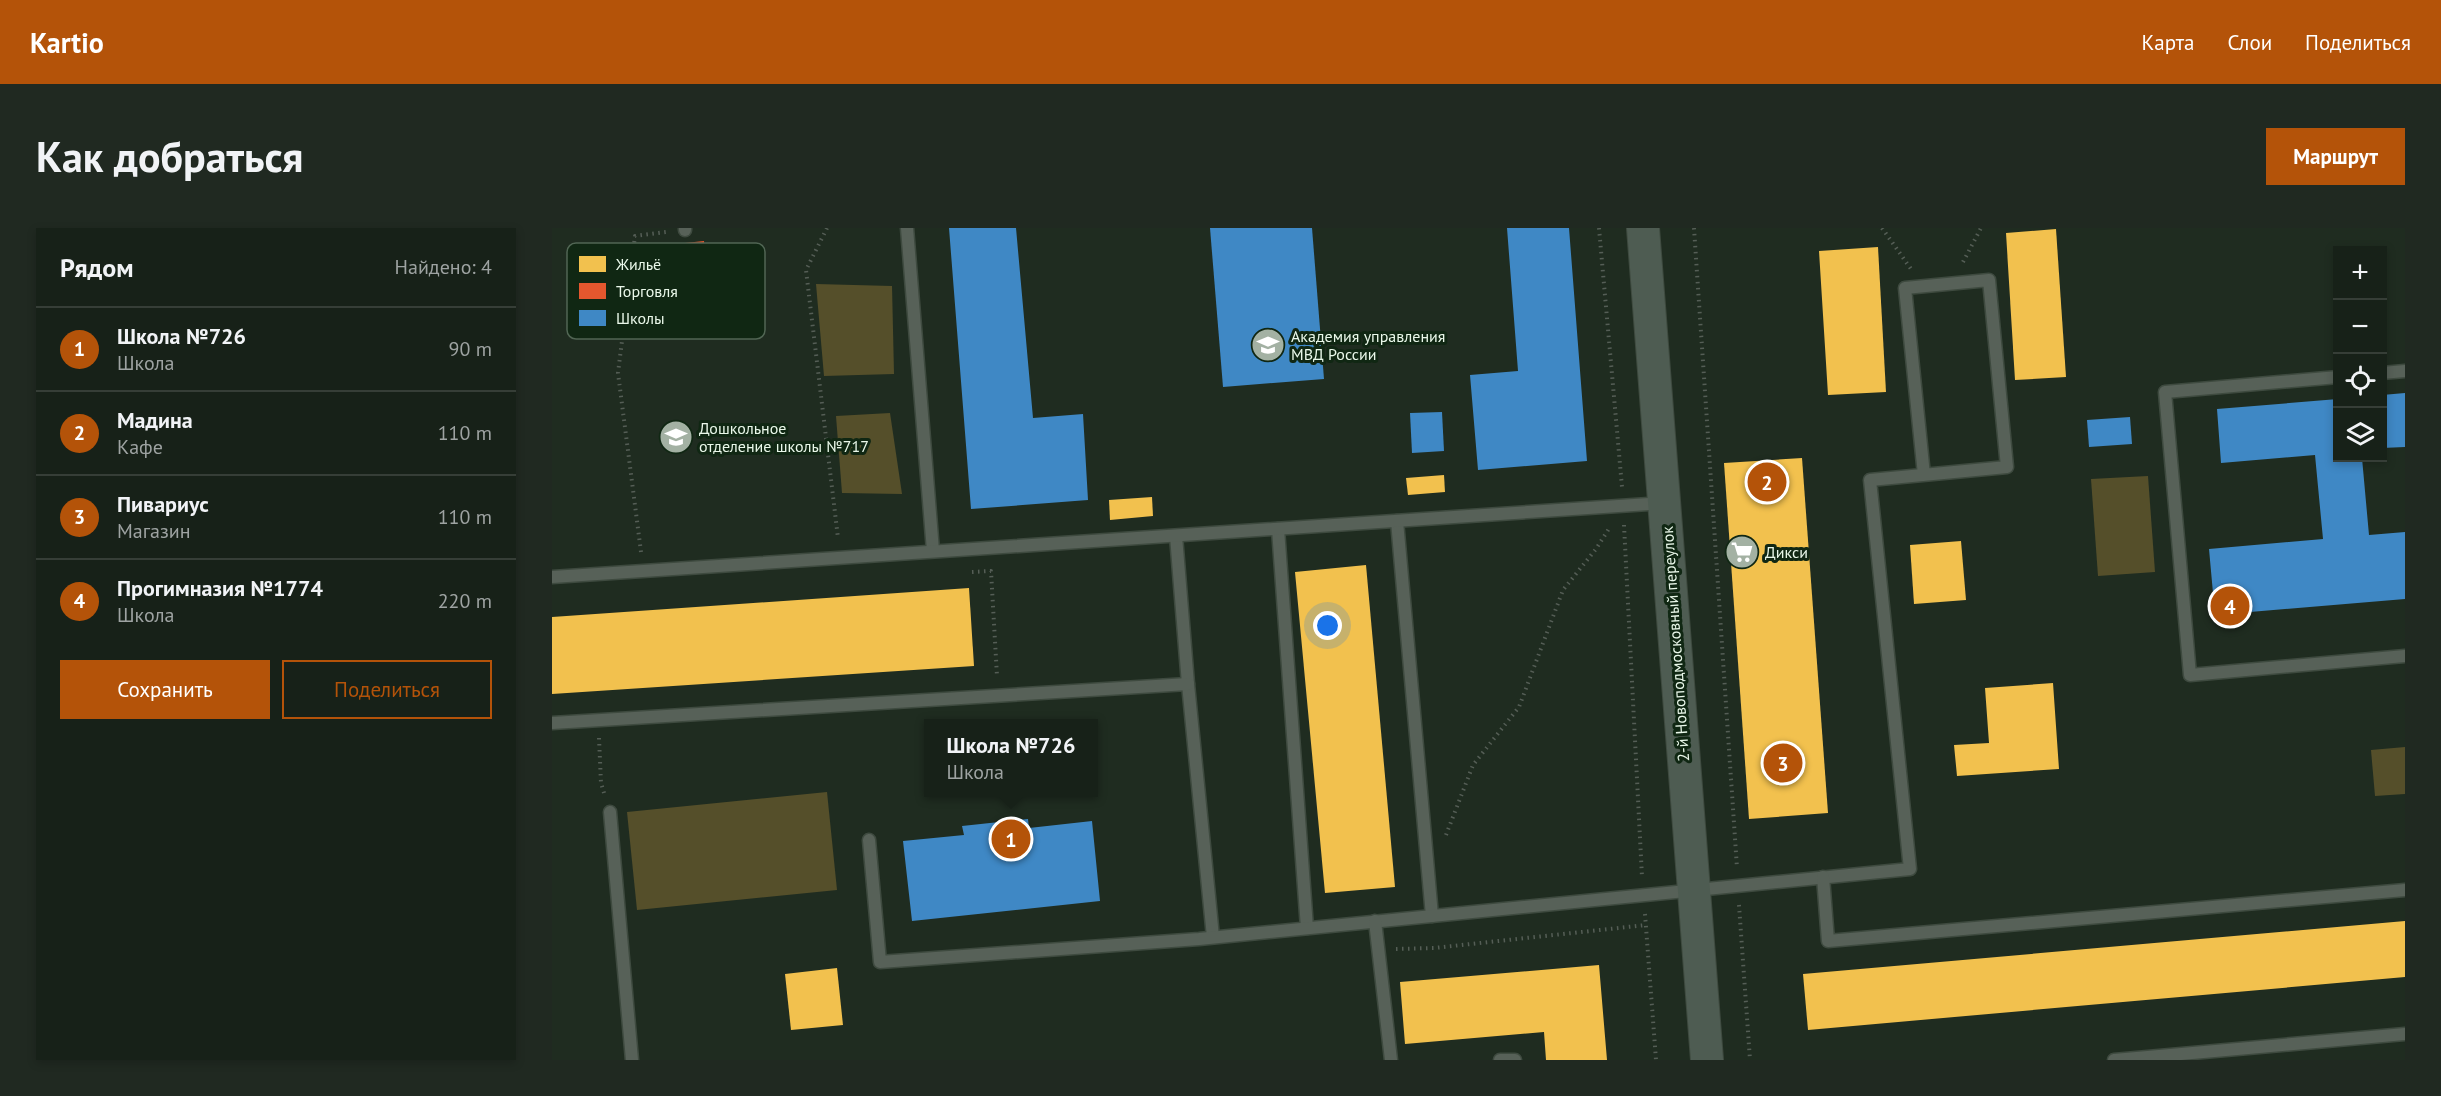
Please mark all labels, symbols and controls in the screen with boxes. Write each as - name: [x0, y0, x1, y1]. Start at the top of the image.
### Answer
- text: Kartio: [30, 24, 104, 61]
- text: Карта: [2141, 29, 2194, 56]
- text: Слои: [2227, 29, 2272, 56]
- text: Поделиться: [2305, 29, 2411, 56]
- button: Маршрут: [2266, 128, 2405, 185]
- text: Как добраться: [36, 129, 303, 184]
- legend: [567, 243, 765, 339]
- map controls: [2333, 246, 2387, 462]
- button: +: [2333, 246, 2387, 300]
- text: Рядом: [60, 251, 134, 284]
- text: Найдено: 4: [395, 254, 492, 280]
- text: Жильё: [615, 254, 661, 274]
- text: Торговля: [616, 281, 678, 301]
- button: −: [2333, 300, 2387, 354]
- text: Школы: [616, 308, 665, 328]
- text: Школа №726: [117, 322, 246, 350]
- place label: Академия управления МВД России: [1291, 326, 1445, 364]
- school or university icon: Академия управления МВД России: [1250, 327, 1286, 363]
- text: 1: [74, 336, 85, 362]
- text: 90 m: [449, 336, 492, 362]
- text: Школа: [117, 350, 174, 376]
- button: locate: [2333, 354, 2387, 408]
- text: Мадина: [117, 406, 193, 434]
- button: layers: [2333, 408, 2387, 462]
- place label: Дошкольное отделение школы №717: [699, 418, 869, 456]
- school or university icon: Дошкольное отделение школы №717: [658, 419, 694, 455]
- text: 2: [74, 420, 85, 446]
- text: 110 m: [438, 420, 492, 446]
- text: Кафе: [117, 434, 163, 460]
- pin: 2: [1748, 460, 1786, 504]
- text: Пивариус: [117, 490, 209, 518]
- text: 3: [74, 504, 85, 530]
- text: 110 m: [438, 504, 492, 530]
- text: Магазин: [117, 518, 191, 544]
- street label: 2-й Новоподмосковный переулок: [1657, 525, 1693, 762]
- supermarket icon: Дикси: [1724, 534, 1760, 570]
- place label: Дикси: [1765, 542, 1808, 562]
- text: Прогимназия №1774: [117, 574, 323, 602]
- pin: 4: [2210, 584, 2250, 628]
- text: 4: [74, 588, 85, 614]
- text: 220 m: [438, 588, 492, 614]
- text: Школа: [117, 602, 174, 628]
- your location: [1313, 611, 1342, 640]
- button: Сохранить: [60, 660, 270, 719]
- button: Поделиться: [282, 660, 492, 719]
- popup: [924, 719, 1098, 797]
- text: Школа №726: [946, 731, 1076, 759]
- pin: 3: [1764, 740, 1802, 786]
- text: Школа: [946, 759, 1004, 785]
- pin: 1: [992, 816, 1030, 862]

